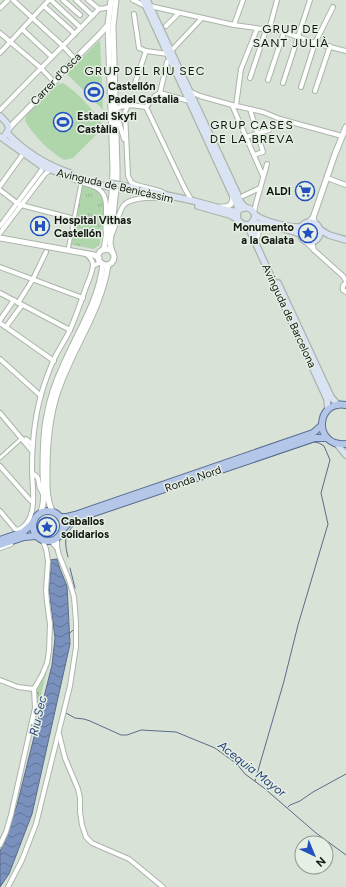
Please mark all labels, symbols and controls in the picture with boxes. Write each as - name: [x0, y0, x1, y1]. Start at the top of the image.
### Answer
- district label: GRUP DE SANT JULIÀ: [253, 22, 329, 50]
- street label: Carrer d'Osca: [28, 50, 84, 108]
- district label: GRUP DEL RIU SEC: [85, 64, 205, 78]
- place label: Castellón Padel Castalia: [108, 80, 179, 106]
- sports icon: Castellón Padel Castalia: [83, 81, 105, 103]
- place label: Estadi Skyfi Castàlia: [77, 110, 137, 136]
- sports icon: Estadi Skyfi Castàlia: [52, 111, 74, 133]
- district label: GRUP CASES DE LA BREVA: [210, 118, 294, 146]
- street label: Avinguda de Benicàssim: [55, 166, 175, 206]
- supermarket icon: ALDI: [294, 180, 316, 202]
- place label: ALDI: [266, 185, 291, 198]
- place label: Hospital Vithas Castellón: [54, 214, 131, 240]
- hospital icon: Hospital Vithas Castellón: [29, 215, 51, 237]
- place label: Monumento a la Gaiata: [233, 221, 295, 247]
- place icon: Monumento a la Gaiata: [297, 222, 319, 244]
- street label: Avinguda de Barcelona: [259, 262, 319, 370]
- street label: Ronda Nord: [163, 463, 223, 495]
- place label: Caballos solidarios: [61, 515, 109, 541]
- place icon: Caballos solidarios: [36, 516, 58, 538]
- water label: Riu Sec: [27, 694, 49, 737]
- water label: Acequia Mayor: [215, 738, 289, 800]
- north arrow: [294, 835, 334, 875]
- text: N: [313, 854, 328, 869]

